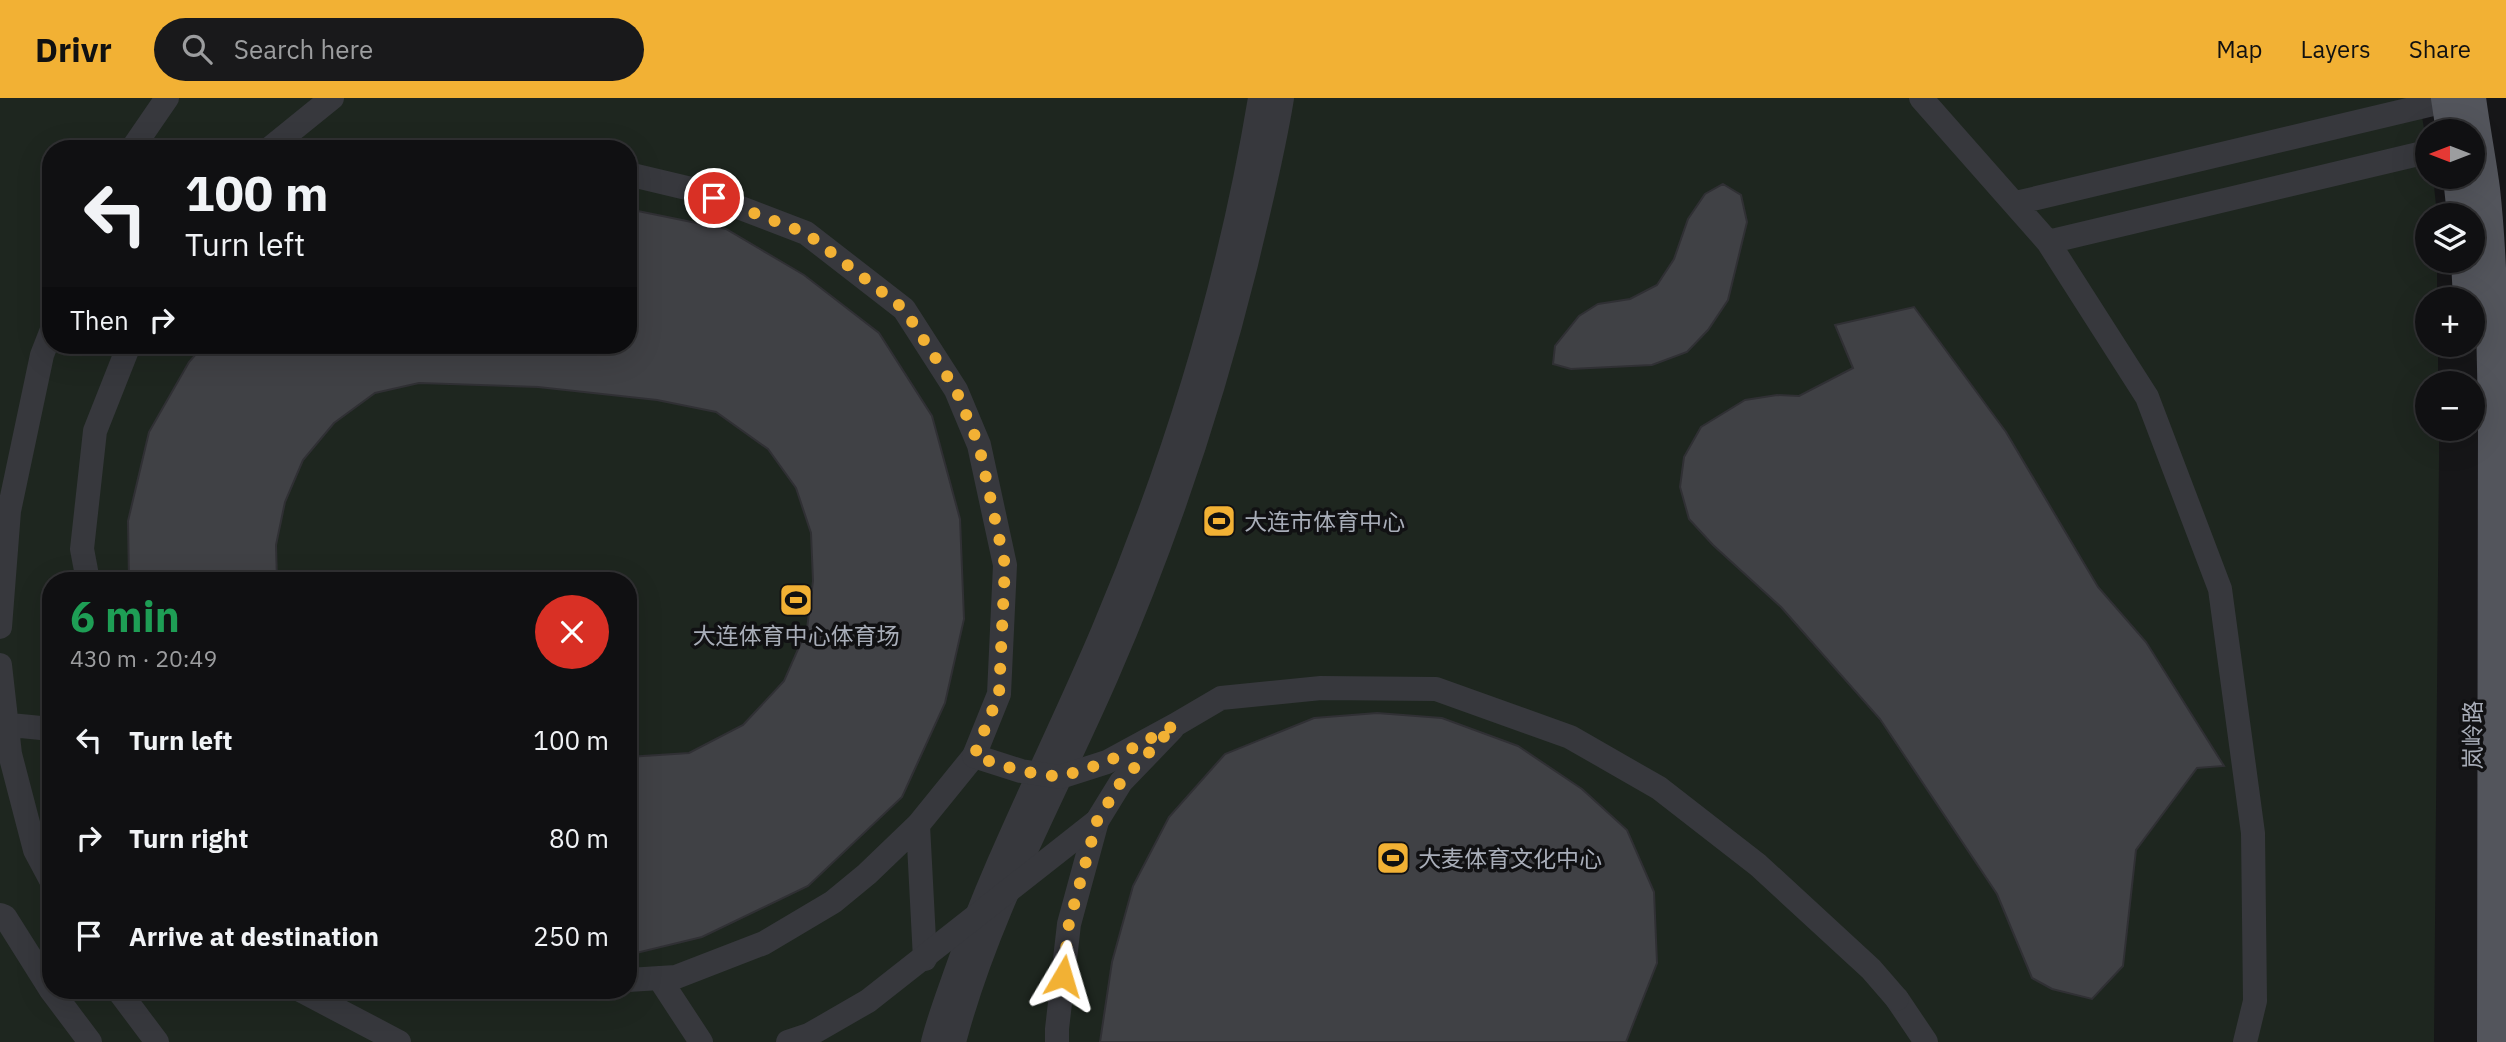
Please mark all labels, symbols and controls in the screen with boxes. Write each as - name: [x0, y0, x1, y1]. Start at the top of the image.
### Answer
- search box: [154, 18, 644, 81]
- text: Drivr: [35, 28, 112, 71]
- icon: search: [178, 30, 216, 68]
- text: Search here: [234, 32, 373, 66]
- text: Map: [2216, 33, 2263, 65]
- text: Layers: [2301, 33, 2371, 65]
- text: Share: [2409, 33, 2471, 65]
- north arrow: [2415, 119, 2485, 189]
- map controls: [2415, 119, 2485, 441]
- text: 100 m: [185, 161, 329, 224]
- icon: left: [70, 168, 161, 259]
- pin: [684, 168, 744, 228]
- icon: arrive: [695, 179, 733, 217]
- button: layers: [2415, 203, 2485, 273]
- text: Turn left: [185, 223, 305, 265]
- button: +: [2415, 287, 2485, 357]
- icon: right: [143, 301, 181, 339]
- text: Then: [70, 303, 129, 337]
- button: −: [2415, 371, 2485, 441]
- sports icon: 大连市体育中心: [1200, 502, 1238, 540]
- place label: 大连市体育中心: [1244, 506, 1405, 536]
- sports icon: 大连体育中心体育场: [777, 581, 815, 619]
- text: 6 min: [70, 589, 180, 644]
- button: close: [535, 595, 609, 669]
- place label: 大连体育中心体育场: [693, 620, 900, 650]
- text: 430 m · 20:49: [70, 643, 217, 673]
- street label: 岚岭路: [2457, 701, 2487, 770]
- icon: left: [70, 721, 108, 759]
- text: Turn left: [129, 723, 232, 757]
- text: 100 m: [533, 723, 609, 757]
- icon: right: [70, 819, 108, 857]
- text: Turn right: [129, 821, 248, 855]
- text: 80 m: [549, 821, 609, 855]
- sports icon: 大麦体育文化中心: [1374, 839, 1412, 877]
- place label: 大麦体育文化中心: [1418, 843, 1602, 873]
- icon: arrive: [70, 917, 108, 955]
- text: Arrive at destination: [129, 919, 379, 953]
- text: 250 m: [533, 919, 609, 953]
- position arrow: [1026, 939, 1100, 1013]

